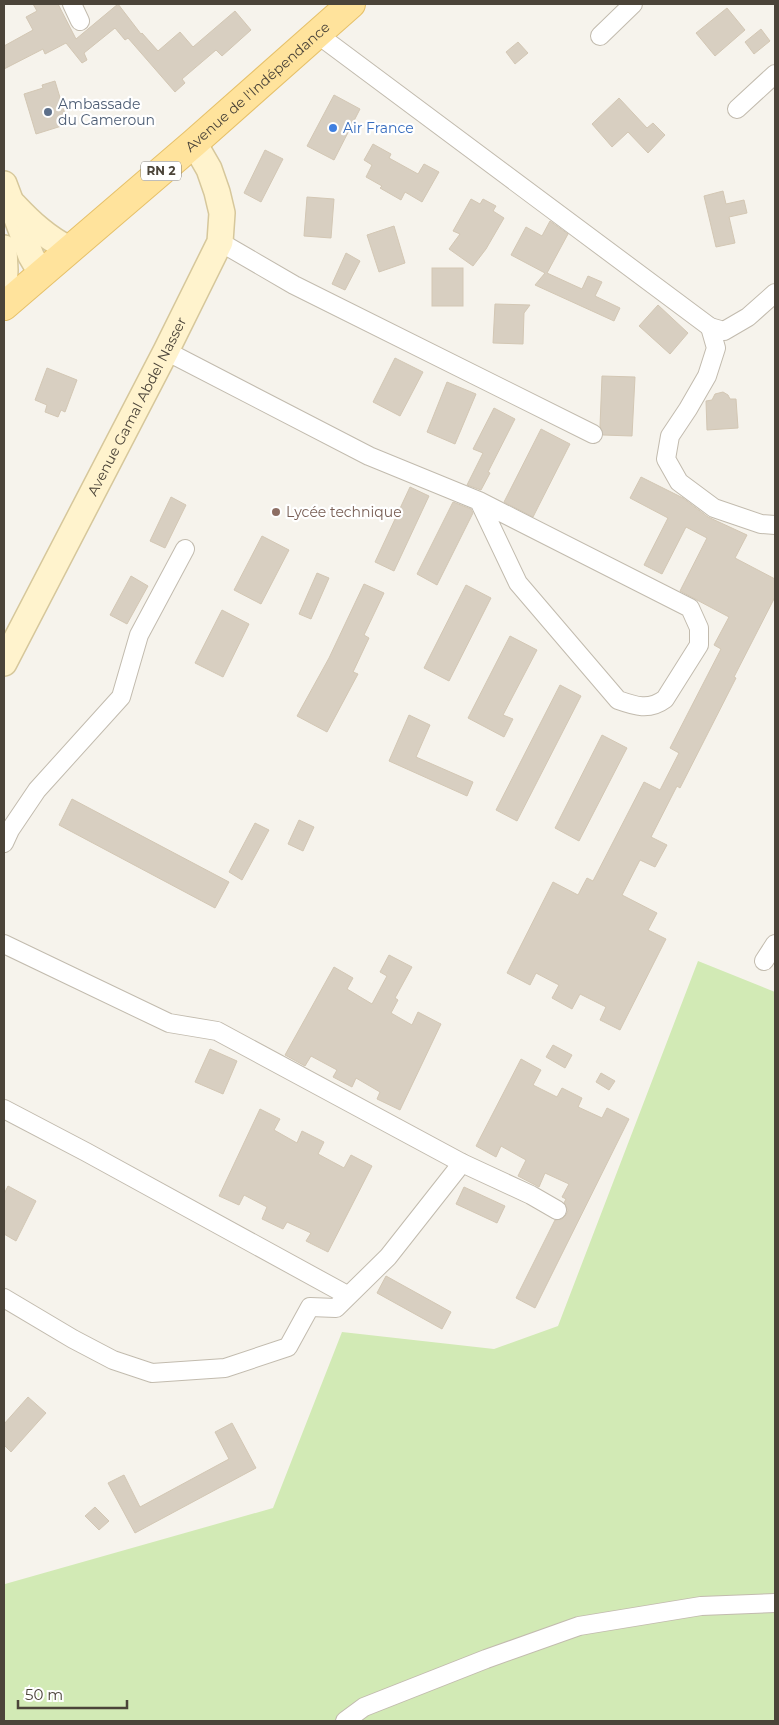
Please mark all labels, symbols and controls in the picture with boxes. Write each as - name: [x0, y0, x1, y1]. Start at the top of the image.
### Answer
- street label: Avenue de l'Indépendance: [181, 18, 334, 156]
- place label: Ambassade du Cameroun: [58, 95, 155, 129]
- marker: Ambassade du Cameroun: [42, 106, 54, 118]
- place label: Air France: [343, 119, 414, 137]
- marker: Air France: [327, 122, 339, 134]
- road number: RN 2: [141, 162, 181, 180]
- street label: Avenue Gamal Abdel Nasser: [83, 314, 191, 499]
- place label: Lycée technique: [286, 503, 402, 521]
- marker: Lycée technique: [270, 506, 282, 518]
- scale bar: [18, 1678, 126, 1710]
- text: 50 m: [25, 1685, 63, 1704]

